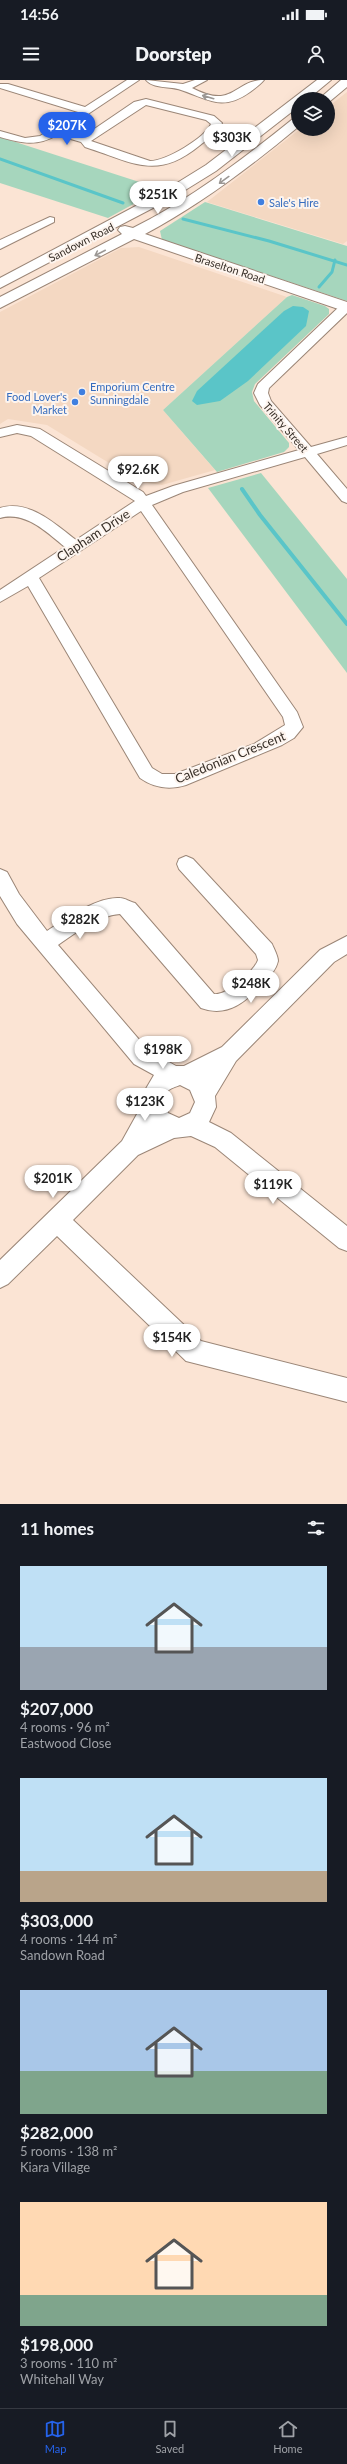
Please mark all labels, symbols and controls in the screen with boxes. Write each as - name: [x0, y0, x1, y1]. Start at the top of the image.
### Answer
- text: 14:56: [20, 5, 59, 23]
- icon: menu: [20, 43, 42, 65]
- text: Doorstep: [135, 43, 212, 65]
- icon: person: [305, 43, 327, 65]
- map controls: [291, 92, 335, 136]
- button: layers: [291, 92, 335, 136]
- one-way arrow: [202, 93, 215, 100]
- pin: $207K: [39, 112, 95, 146]
- text: $207K: [47, 117, 87, 133]
- pin: $303K: [204, 124, 260, 158]
- text: $303K: [212, 129, 252, 145]
- one-way arrow: [218, 176, 229, 184]
- pin: $251K: [130, 181, 186, 215]
- text: $251K: [138, 186, 178, 202]
- place label: Sale's Hire: [269, 196, 319, 209]
- marker: Sale's Hire: [256, 197, 266, 207]
- street label: Sandown Road: [46, 220, 116, 264]
- one-way arrow: [94, 250, 106, 257]
- street label: Braselton Road: [193, 251, 267, 285]
- place label: Emporium Centre Sunningdale: [90, 380, 175, 406]
- marker: Emporium Centre Sunningdale: [77, 387, 87, 397]
- place label: Food Lover's Market: [6, 390, 67, 416]
- marker: Food Lover's Market: [70, 397, 80, 407]
- street label: Trinity Street: [261, 399, 311, 455]
- pin: $92.6K: [105, 456, 171, 490]
- text: $92.6K: [117, 461, 159, 477]
- street label: Clapham Drive: [53, 505, 133, 565]
- street label: Caledonian Crescent: [173, 727, 288, 786]
- pin: $282K: [52, 906, 108, 940]
- text: $282K: [60, 911, 100, 927]
- pin: $248K: [223, 970, 279, 1004]
- text: $248K: [231, 975, 271, 991]
- pin: $198K: [135, 1036, 191, 1070]
- text: $198K: [143, 1041, 183, 1057]
- pin: $123K: [117, 1088, 173, 1122]
- text: $123K: [125, 1093, 165, 1109]
- pin: $201K: [25, 1165, 81, 1199]
- text: $201K: [33, 1170, 73, 1186]
- pin: $119K: [245, 1171, 301, 1205]
- text: $119K: [253, 1176, 293, 1192]
- pin: $154K: [144, 1324, 200, 1358]
- text: $154K: [152, 1329, 192, 1345]
- icon: filters: [305, 1517, 327, 1539]
- text: 11 homes: [20, 1518, 94, 1539]
- icon: home: [138, 1592, 210, 1664]
- text: $207,000: [20, 1698, 93, 1719]
- text: 4 rooms · 96 m²: [20, 1719, 110, 1735]
- text: Eastwood Close: [20, 1735, 111, 1751]
- icon: home: [138, 1804, 210, 1876]
- text: $303,000: [20, 1910, 93, 1931]
- text: 4 rooms · 144 m²: [20, 1931, 117, 1947]
- text: Sandown Road: [20, 1947, 105, 1963]
- icon: home: [138, 2016, 210, 2088]
- text: $282,000: [20, 2122, 93, 2143]
- text: 5 rooms · 138 m²: [20, 2143, 117, 2159]
- text: Kiara Village: [20, 2159, 90, 2175]
- icon: home: [138, 2228, 210, 2300]
- text: $198,000: [20, 2334, 93, 2355]
- text: 3 rooms · 110 m²: [20, 2355, 117, 2371]
- text: Whitehall Way: [20, 2371, 104, 2387]
- tab: Map: [44, 2418, 66, 2455]
- tab: Saved: [155, 2418, 184, 2455]
- tab: Home: [273, 2418, 302, 2455]

